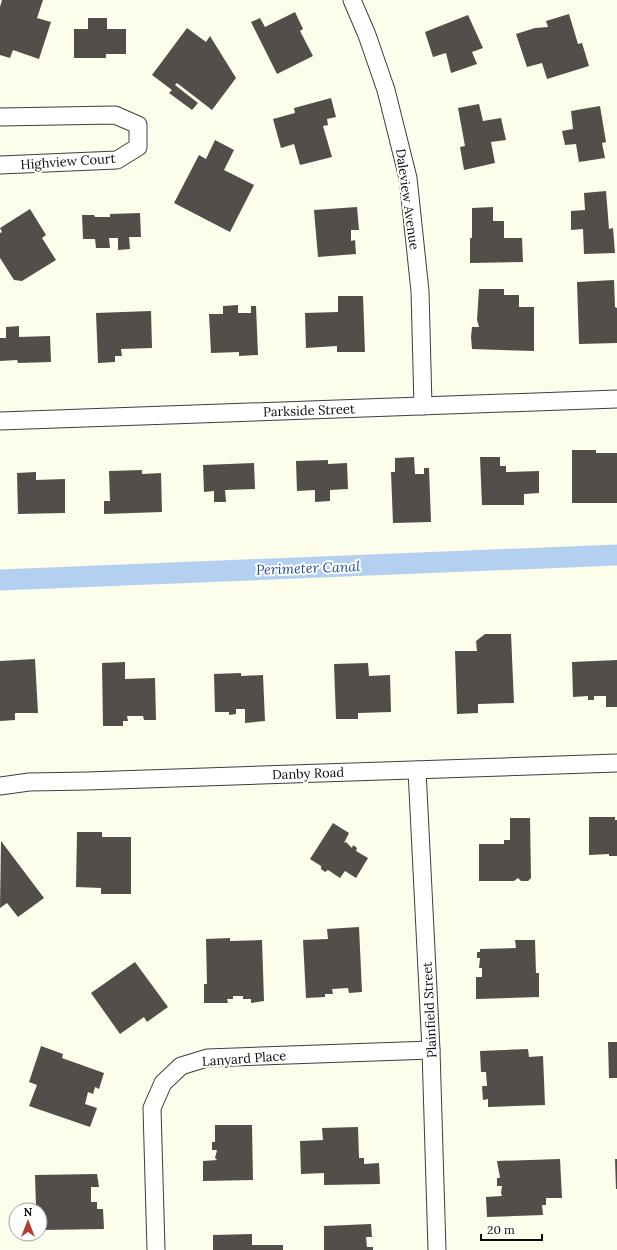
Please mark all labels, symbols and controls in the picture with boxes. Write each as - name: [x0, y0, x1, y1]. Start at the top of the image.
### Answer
- street label: Daleview Avenue: [392, 147, 423, 251]
- street label: Highview Court: [20, 150, 116, 173]
- street label: Parkside Street: [263, 400, 355, 421]
- water label: Perimeter Canal: [256, 557, 360, 579]
- street label: Danby Road: [272, 764, 345, 783]
- street label: Plainfield Street: [418, 961, 441, 1059]
- street label: Lanyard Place: [201, 1047, 287, 1070]
- north arrow: [8, 1202, 48, 1242]
- text: N: [24, 1205, 33, 1219]
- scale bar: [481, 1216, 542, 1242]
- text: 20 m: [487, 1222, 515, 1237]

